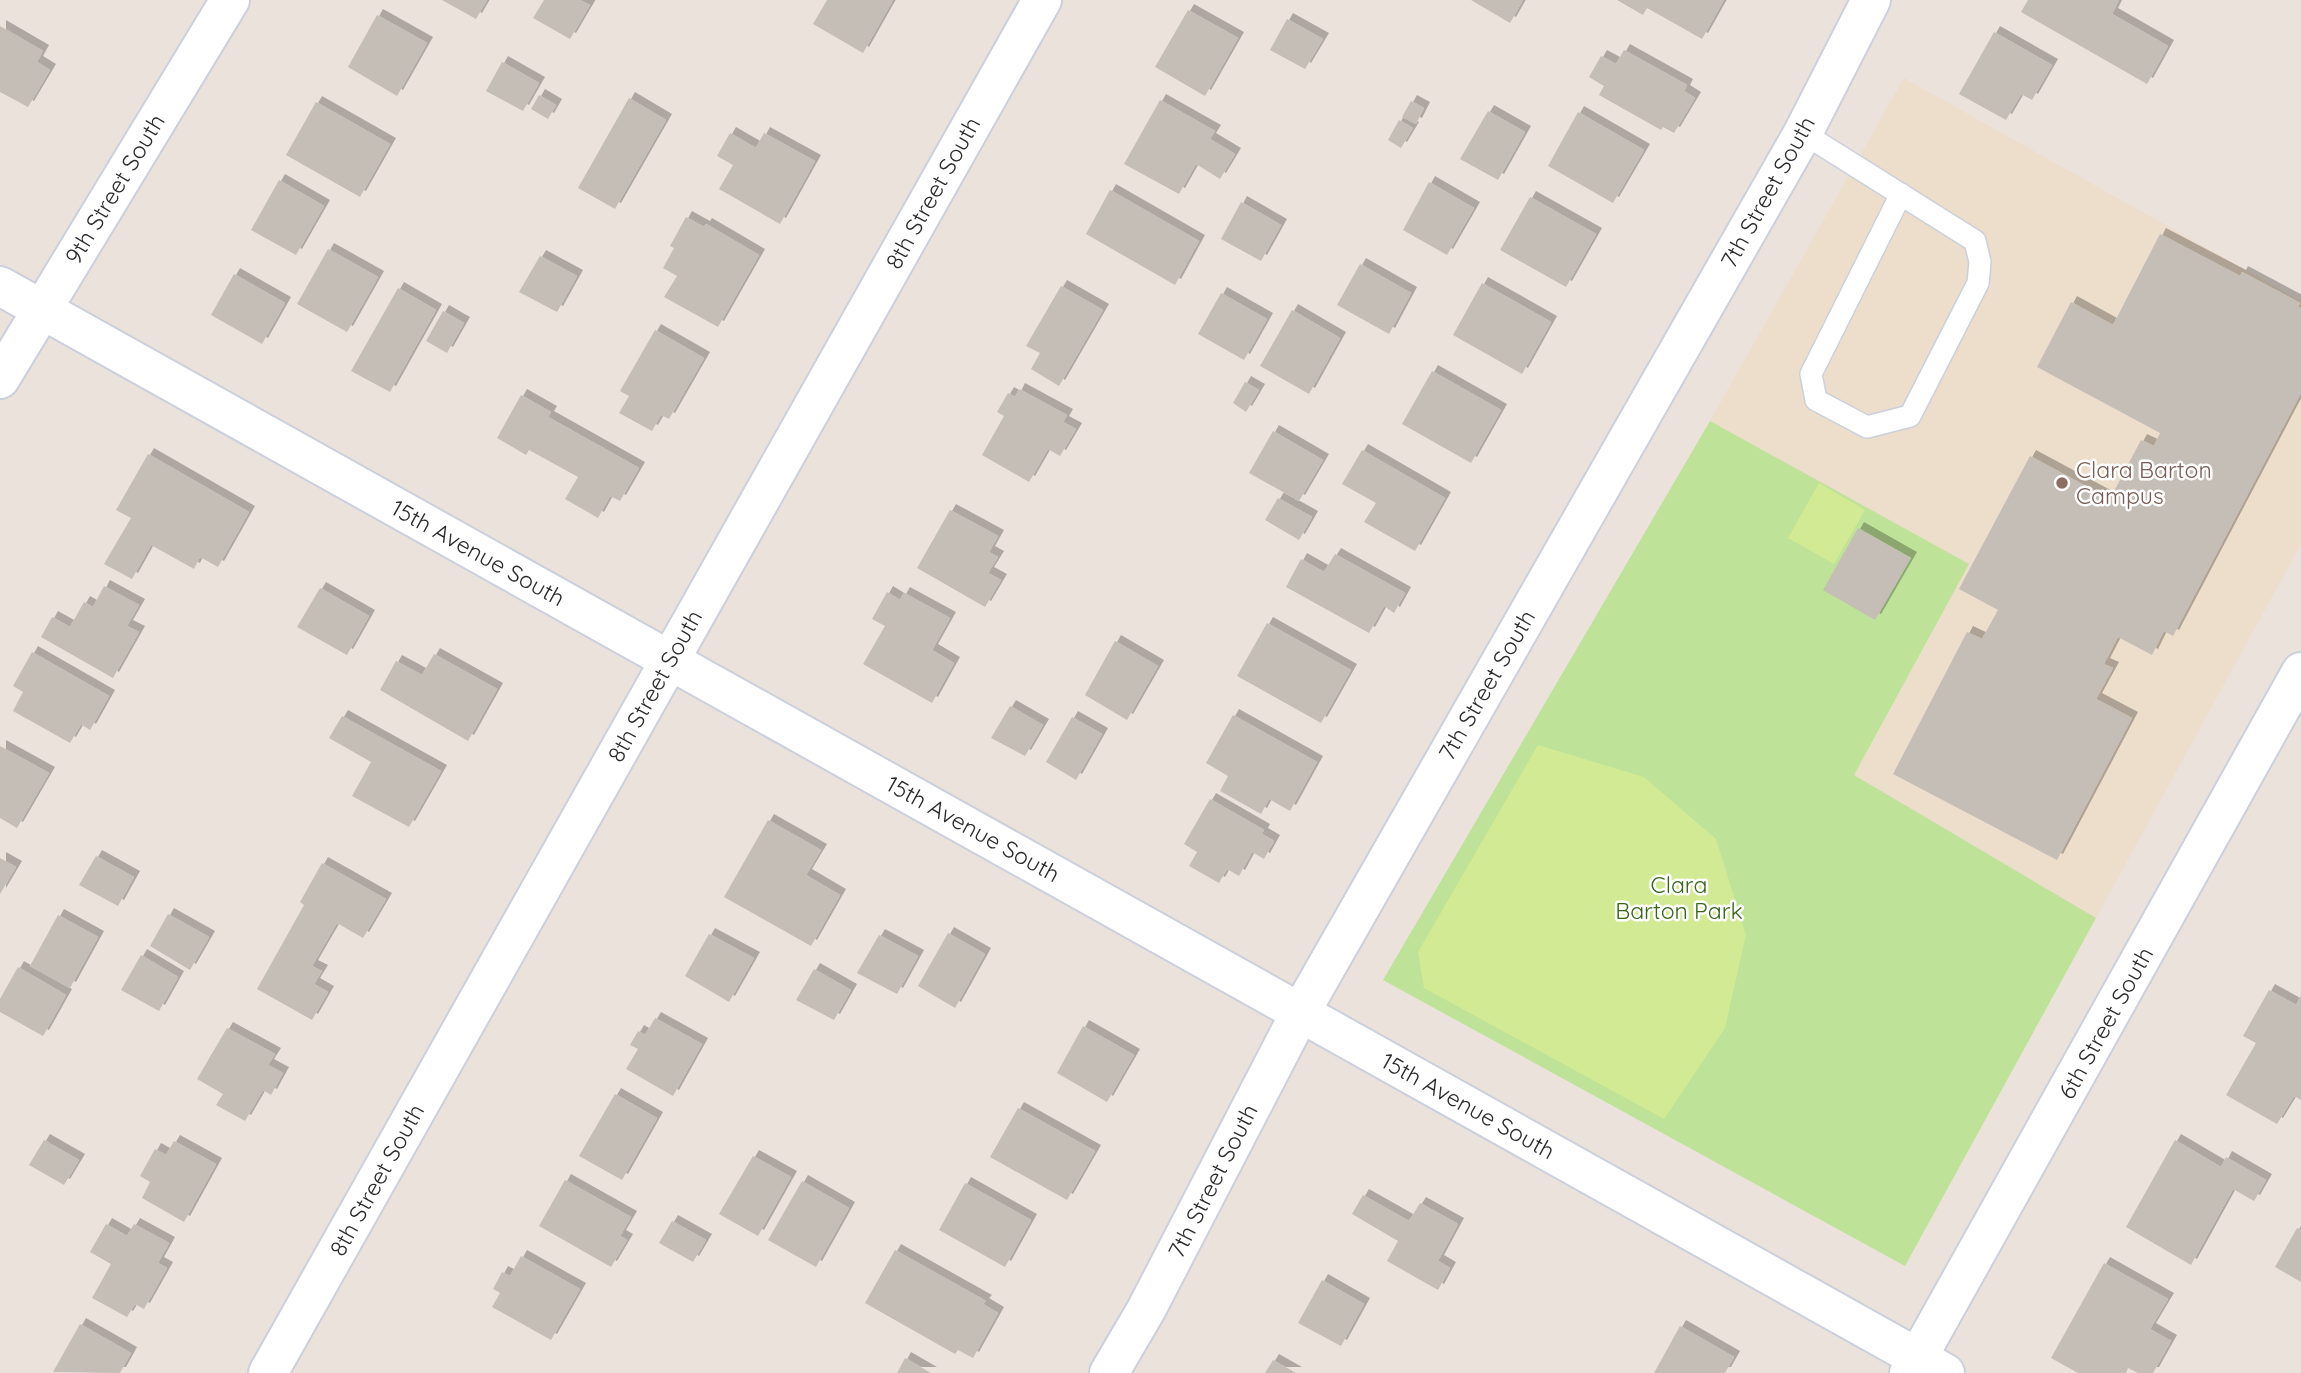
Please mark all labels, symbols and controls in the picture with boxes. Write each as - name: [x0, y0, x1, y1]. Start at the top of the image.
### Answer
- street label: 9th Street South: [58, 108, 171, 269]
- street label: 7th Street South: [1714, 111, 1821, 273]
- street label: 8th Street South: [879, 112, 986, 274]
- place label: Clara Barton Campus: [2076, 455, 2212, 510]
- marker: Clara Barton Campus: [2054, 475, 2070, 491]
- street label: 15th Avenue South: [386, 493, 570, 612]
- street label: 7th Street South: [1432, 604, 1541, 765]
- street label: 8th Street South: [601, 605, 708, 767]
- street label: 15th Avenue South: [881, 769, 1065, 888]
- park label: Clara Barton Park: [1615, 870, 1743, 925]
- street label: 6th Street South: [2052, 942, 2159, 1104]
- street label: 15th Avenue South: [1376, 1046, 1560, 1165]
- street label: 8th Street South: [323, 1099, 430, 1261]
- street label: 7th Street South: [1161, 1099, 1264, 1263]

